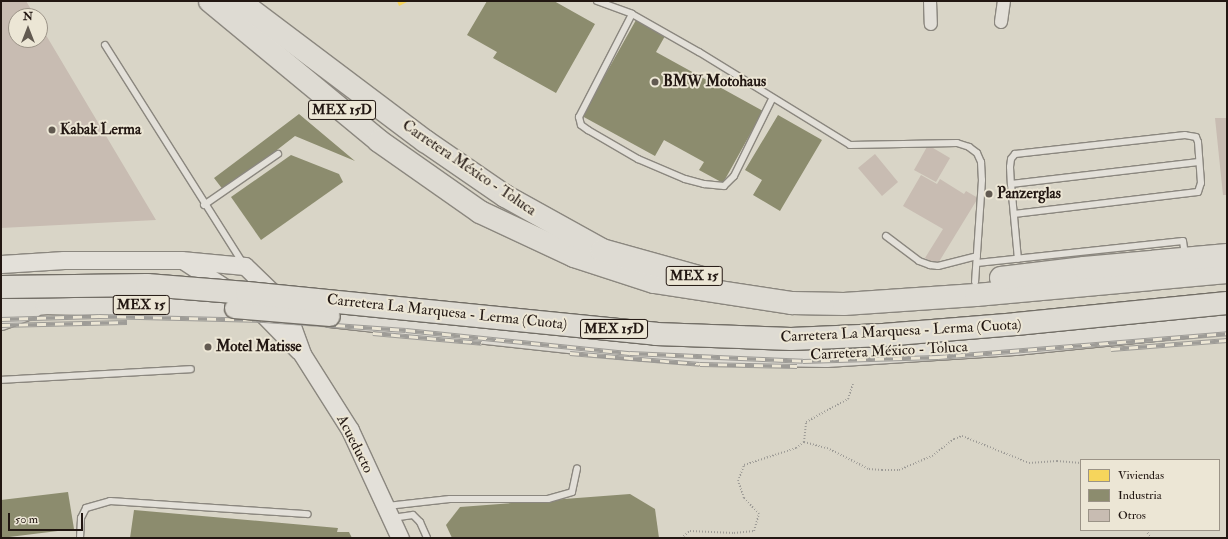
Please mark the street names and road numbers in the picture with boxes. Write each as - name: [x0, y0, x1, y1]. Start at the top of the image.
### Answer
- road number: MEX 15D: [308, 98, 376, 122]
- street label: Carretera México - Toluca: [399, 116, 539, 220]
- road number: MEX 15: [665, 264, 723, 288]
- street label: Carretera La Marquesa - Lerma (Cuota): [326, 290, 568, 334]
- road number: MEX 15: [112, 293, 170, 317]
- street label: Carretera La Marquesa - Lerma (Cuota): [780, 316, 1022, 346]
- road number: MEX 15D: [580, 317, 648, 341]
- street label: Carretera México - Toluca: [810, 338, 968, 364]
- street label: Acueducto: [333, 412, 377, 476]

